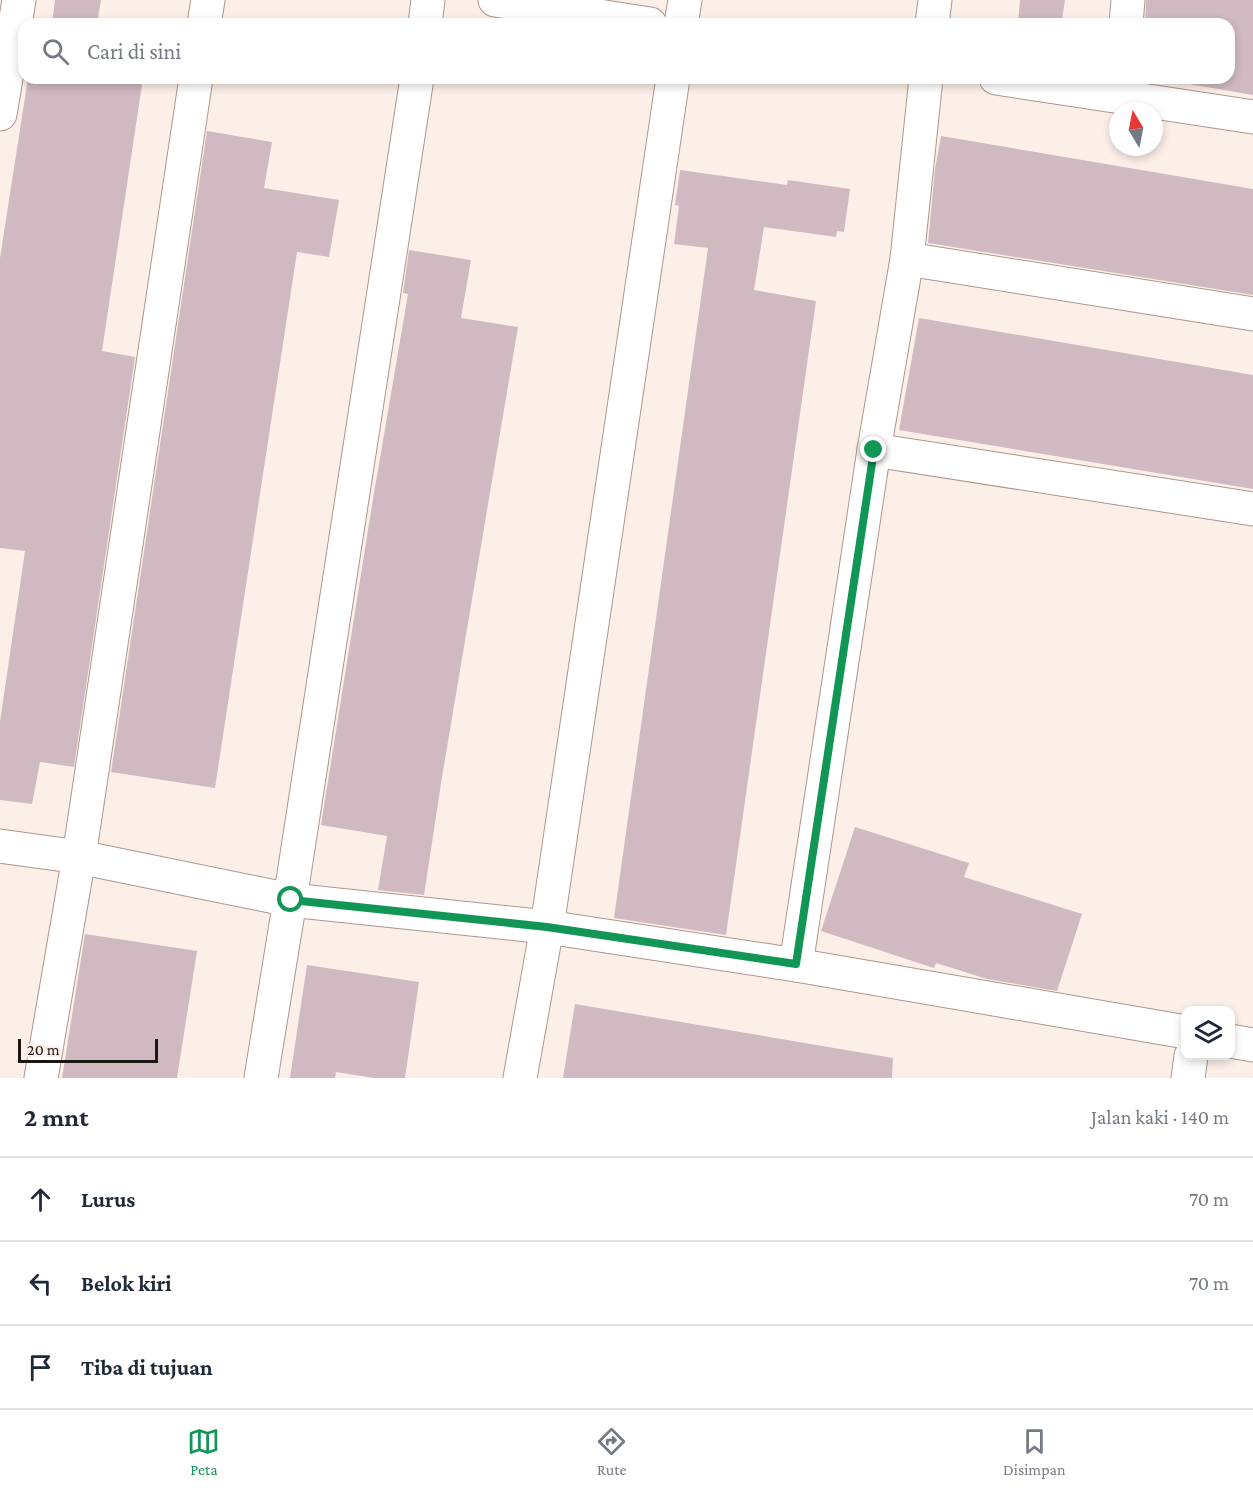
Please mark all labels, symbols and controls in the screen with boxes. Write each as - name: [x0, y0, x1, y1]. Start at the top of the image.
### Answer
- search box: [18, 18, 1235, 84]
- icon: search: [39, 35, 72, 68]
- text: Cari di sini: [87, 39, 181, 64]
- north arrow: [1109, 102, 1163, 156]
- route end: [860, 436, 886, 462]
- route start: [277, 886, 303, 912]
- map controls: [1181, 1006, 1235, 1060]
- button: layers: [1181, 1006, 1235, 1060]
- scale bar: [18, 1036, 158, 1064]
- text: 20 m: [27, 1041, 60, 1058]
- text: 2 mnt: [24, 1103, 89, 1132]
- text: Jalan kaki · 140 m: [1091, 1106, 1229, 1128]
- icon: ahead: [24, 1183, 57, 1216]
- text: Lurus: [81, 1187, 135, 1212]
- text: 70 m: [1189, 1188, 1229, 1210]
- icon: left: [24, 1267, 57, 1300]
- text: Belok kiri: [81, 1271, 172, 1296]
- text: 70 m: [1189, 1272, 1229, 1294]
- icon: arrive: [24, 1351, 57, 1384]
- text: Tiba di tujuan: [81, 1355, 213, 1380]
- tab: Peta: [187, 1425, 220, 1478]
- tab: Rute: [595, 1425, 628, 1478]
- tab: Disimpan: [1003, 1425, 1066, 1478]

